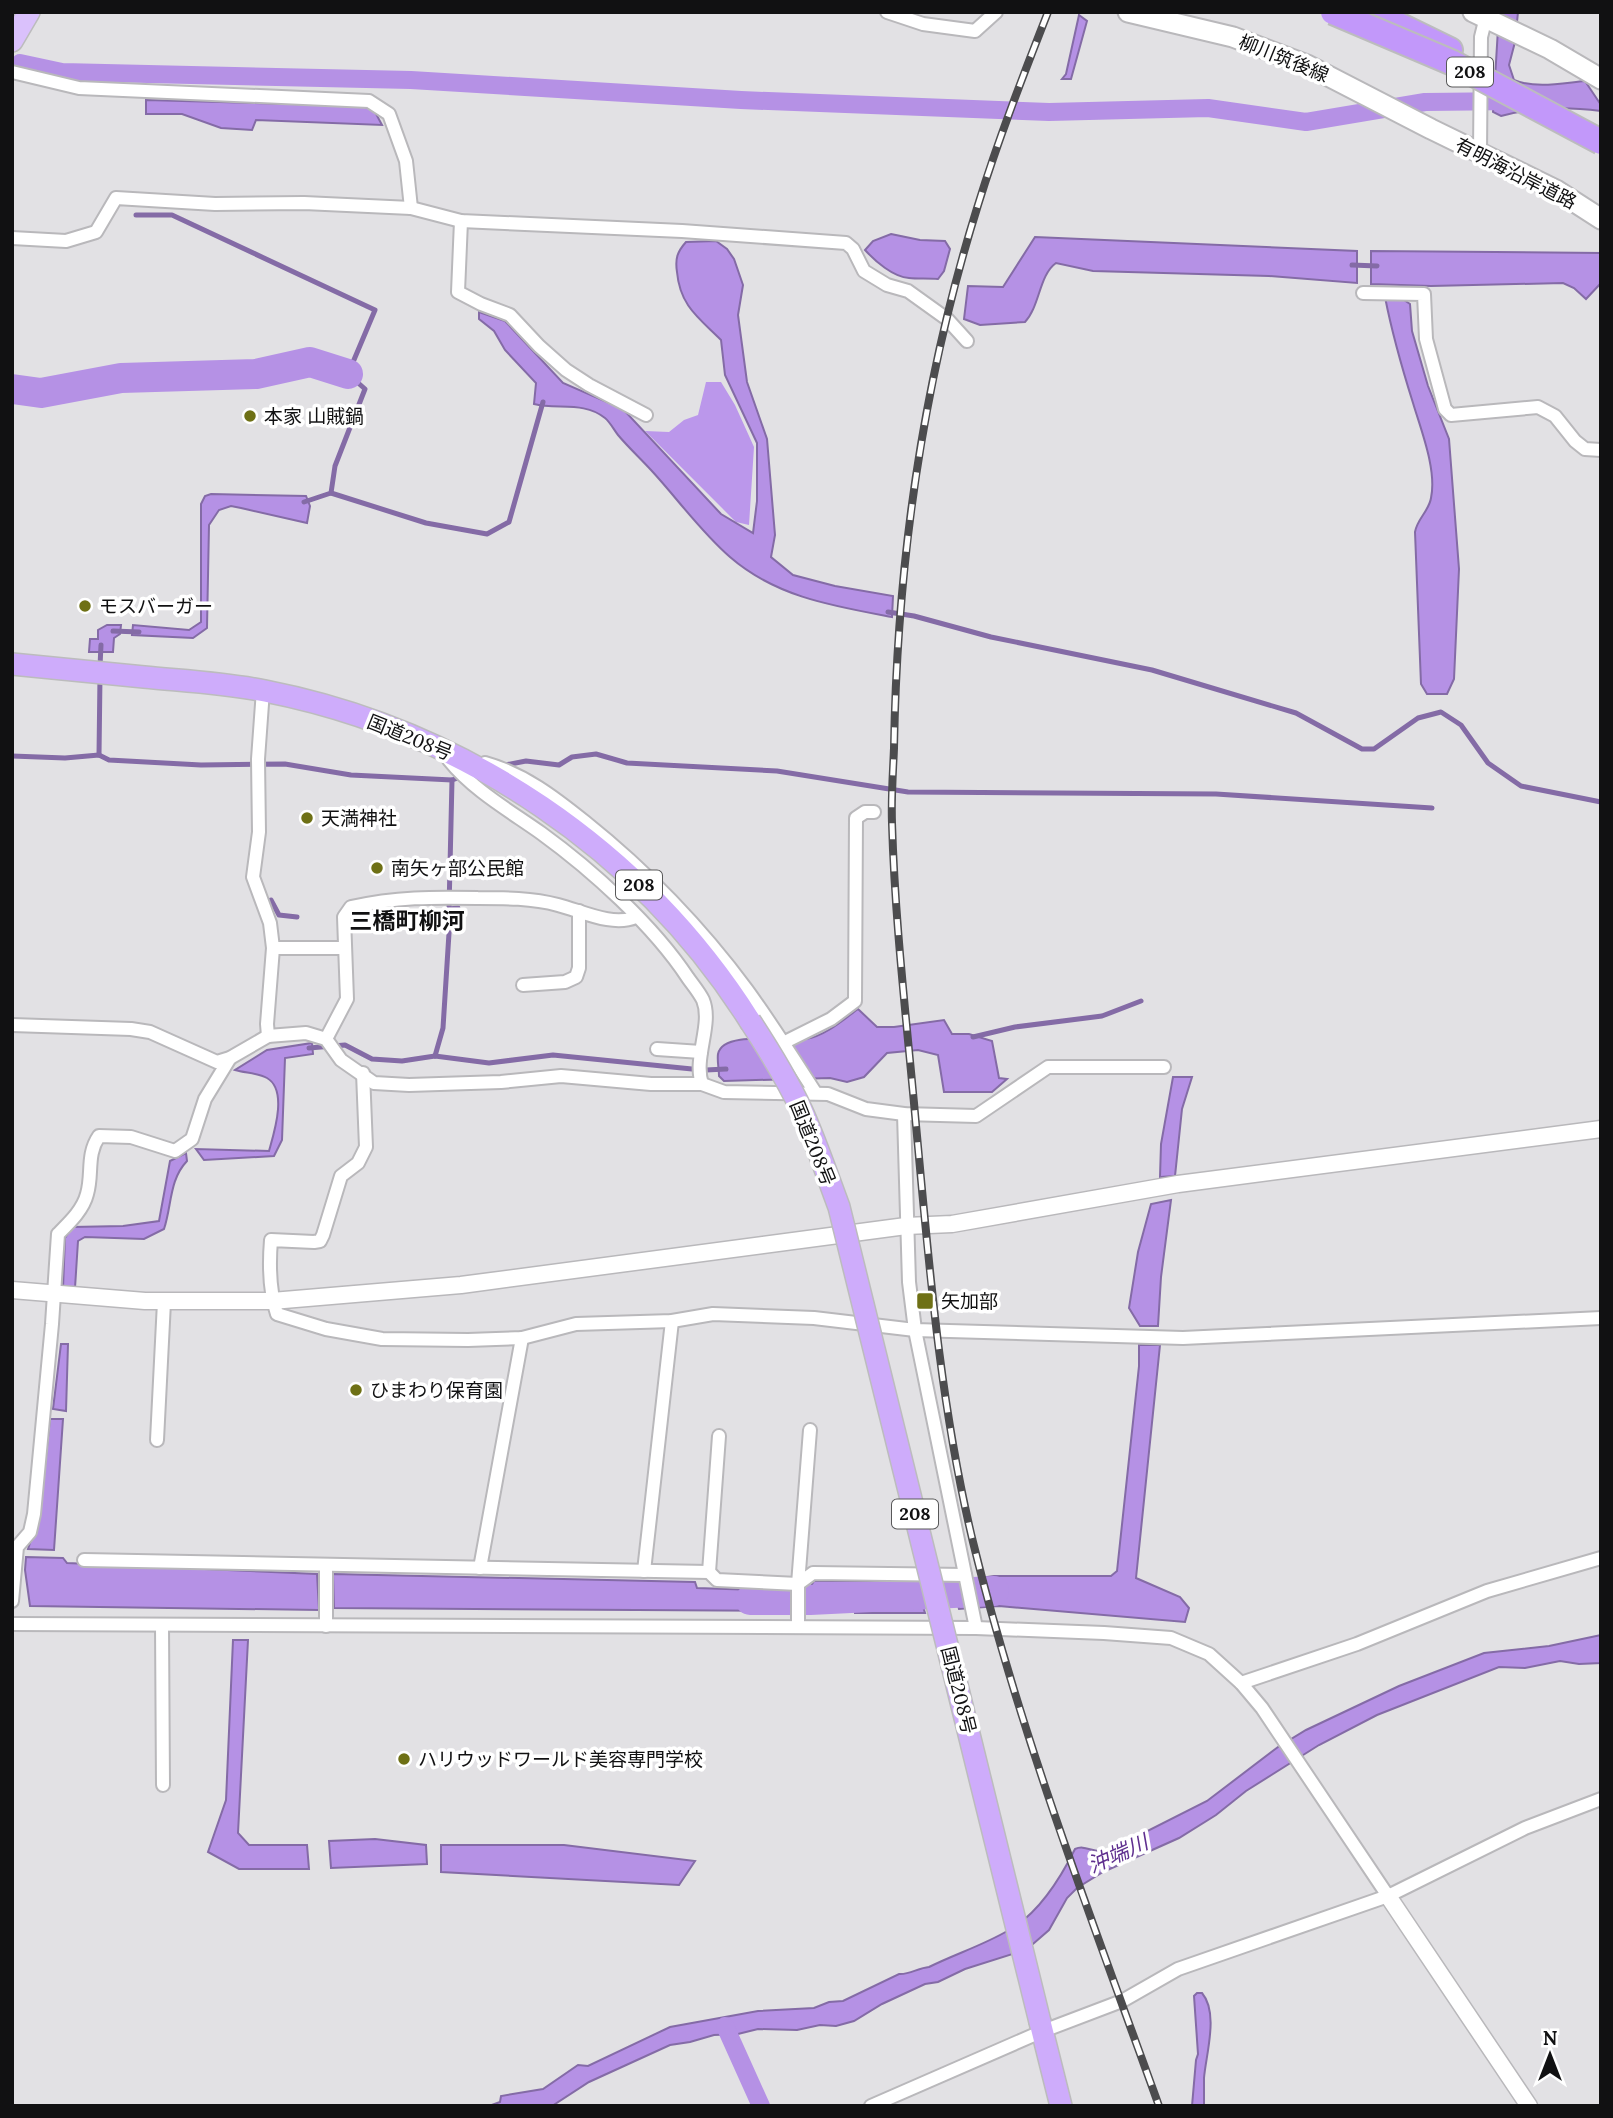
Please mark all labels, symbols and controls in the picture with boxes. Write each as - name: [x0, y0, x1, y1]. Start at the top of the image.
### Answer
- street label: 柳川筑後線: [1235, 29, 1333, 87]
- road number: 208: [1447, 58, 1493, 86]
- street label: 有明海沿岸道路: [1451, 132, 1581, 214]
- place label: 本家 山賊鍋: [264, 404, 364, 428]
- marker: 本家 山賊鍋: [242, 408, 258, 424]
- place label: モスバーガー: [99, 594, 213, 618]
- marker: モスバーガー: [77, 598, 93, 614]
- street label: 国道208号: [364, 709, 456, 765]
- place label: 天満神社: [321, 806, 397, 830]
- marker: 天満神社: [299, 810, 315, 826]
- place label: 南矢ヶ部公民館: [391, 856, 524, 880]
- marker: 南矢ヶ部公民館: [369, 860, 385, 876]
- road number: 208: [616, 870, 662, 900]
- district label: 三橋町柳河: [350, 906, 465, 935]
- street label: 国道208号: [785, 1097, 841, 1189]
- place label: 矢加部: [941, 1289, 998, 1313]
- marker: 矢加部: [915, 1291, 935, 1311]
- place label: ひまわり保育園: [370, 1378, 503, 1402]
- marker: ひまわり保育園: [348, 1382, 364, 1398]
- road number: 208: [892, 1499, 938, 1528]
- street label: 国道208号: [937, 1644, 981, 1736]
- place label: ハリウッドワールド美容専門学校: [418, 1747, 703, 1771]
- marker: ハリウッドワールド美容専門学校: [396, 1751, 412, 1767]
- water label: 沖端川: [1084, 1828, 1154, 1879]
- north arrow: [1515, 2020, 1585, 2090]
- text: N: [1543, 2026, 1558, 2050]

